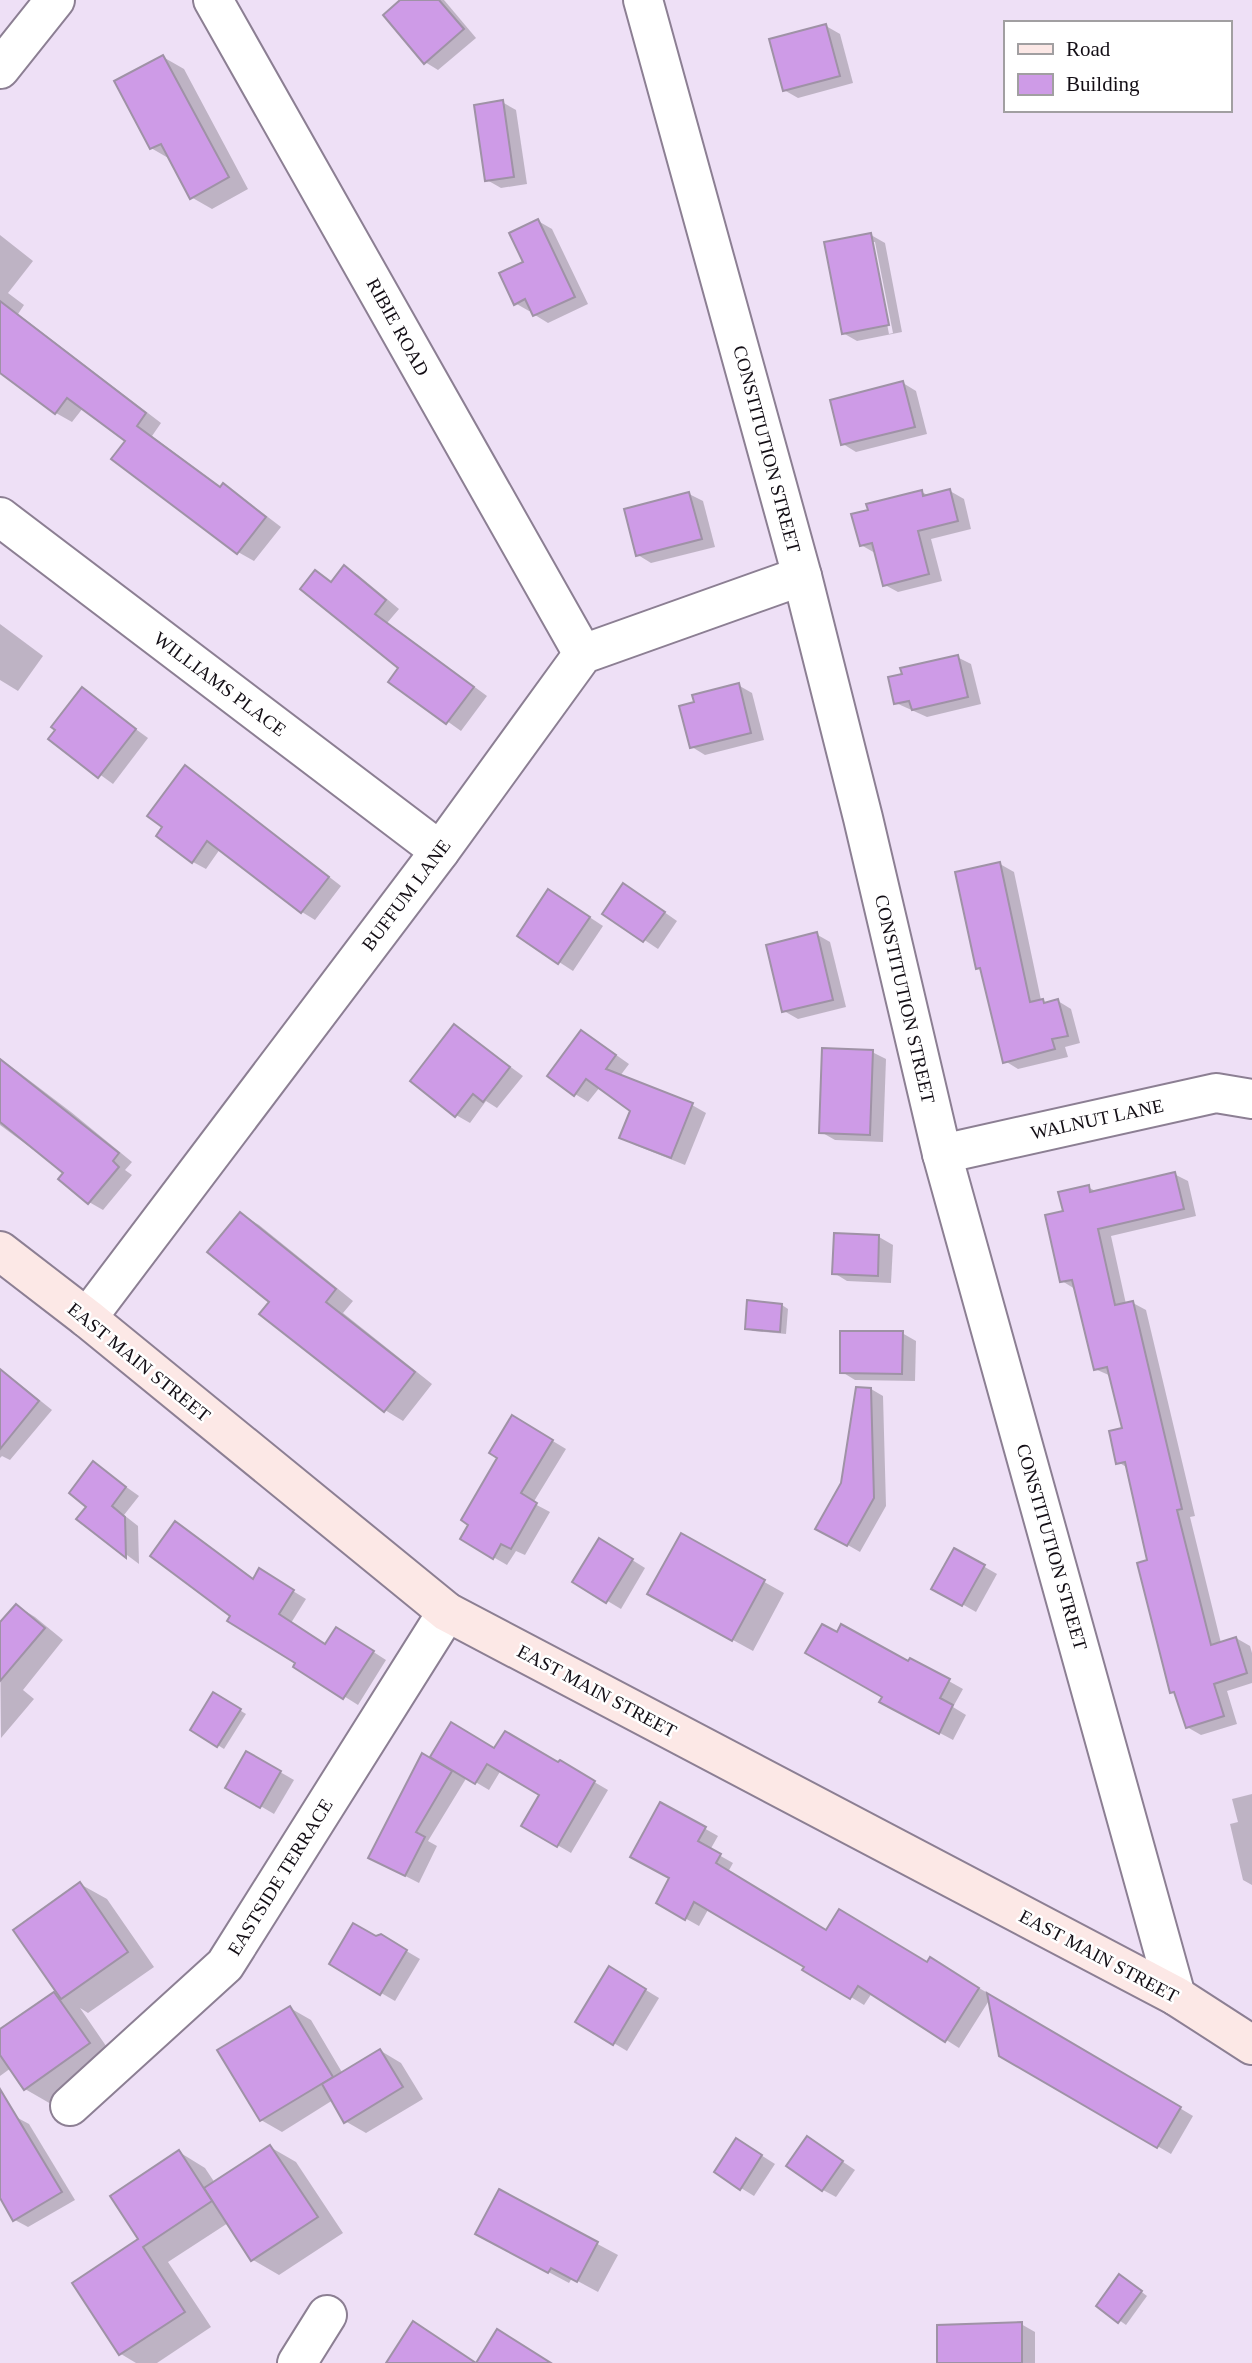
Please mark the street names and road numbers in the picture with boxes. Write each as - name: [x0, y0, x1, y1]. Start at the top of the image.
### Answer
- street label: RIBIE ROAD: [363, 275, 433, 379]
- street label: CONSTITUTION STREET: [729, 343, 805, 555]
- street label: WILLIAMS PLACE: [150, 627, 290, 741]
- street label: BUFFUM LANE: [357, 835, 455, 955]
- street label: CONSTITUTION STREET: [871, 893, 939, 1106]
- street label: WALNUT LANE: [1029, 1095, 1165, 1143]
- street label: EAST MAIN STREET: [64, 1298, 215, 1426]
- street label: CONSTITUTION STREET: [1012, 1441, 1092, 1653]
- street label: EAST MAIN STREET: [514, 1640, 680, 1742]
- street label: EASTSIDE TERRACE: [223, 1795, 337, 1959]
- street label: EAST MAIN STREET: [1016, 1905, 1182, 2007]

